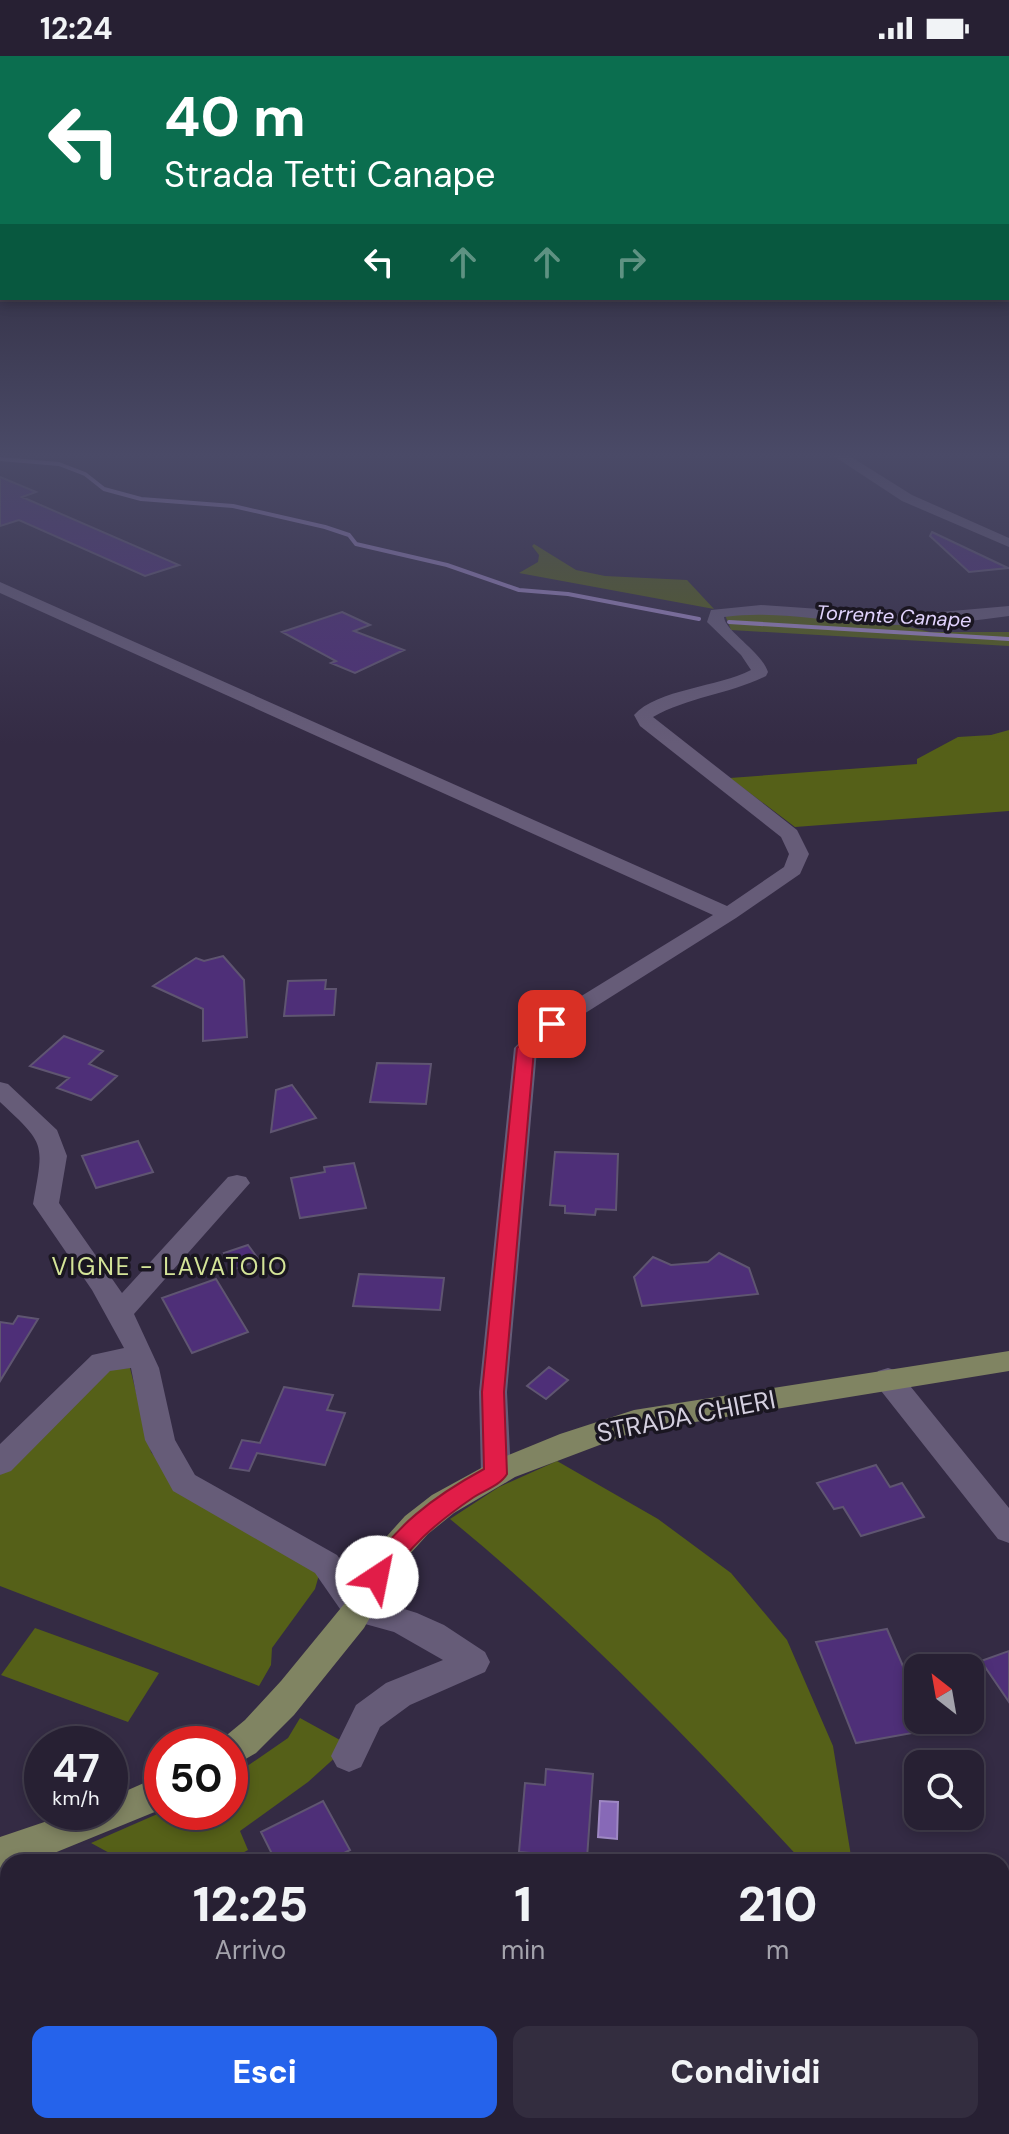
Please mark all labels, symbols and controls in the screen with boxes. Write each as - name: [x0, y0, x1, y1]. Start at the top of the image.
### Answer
- text: 12:24: [40, 9, 112, 48]
- text: 40 m: [164, 80, 306, 153]
- icon: left: [32, 88, 136, 192]
- text: Strada Tetti Canape: [164, 151, 496, 198]
- icon: left: [357, 240, 401, 284]
- icon: ahead: [441, 240, 485, 284]
- icon: ahead: [525, 240, 569, 284]
- icon: right: [609, 240, 653, 284]
- water label: Torrente Canape: [816, 599, 972, 633]
- pin: [518, 990, 586, 1058]
- icon: arrive: [530, 1002, 574, 1046]
- district label: VIGNE - LAVATOIO: [51, 1251, 289, 1282]
- street label: STRADA CHIERI: [594, 1382, 778, 1450]
- position arrow: [335, 1535, 419, 1619]
- north arrow: [904, 1654, 984, 1734]
- map controls: [904, 1654, 984, 1830]
- speed limit sign: 50: [144, 1726, 248, 1830]
- text: 47: [52, 1742, 100, 1794]
- button: search: [904, 1750, 984, 1830]
- text: km/h: [52, 1785, 100, 1811]
- text: 12:25: [193, 1873, 308, 1936]
- text: 1: [514, 1873, 532, 1936]
- text: 210: [738, 1873, 817, 1936]
- text: Arrivo: [215, 1933, 286, 1967]
- text: min: [501, 1933, 545, 1967]
- text: m: [766, 1933, 789, 1967]
- button: Esci: [32, 2026, 497, 2118]
- button: Condividi: [513, 2026, 978, 2118]

